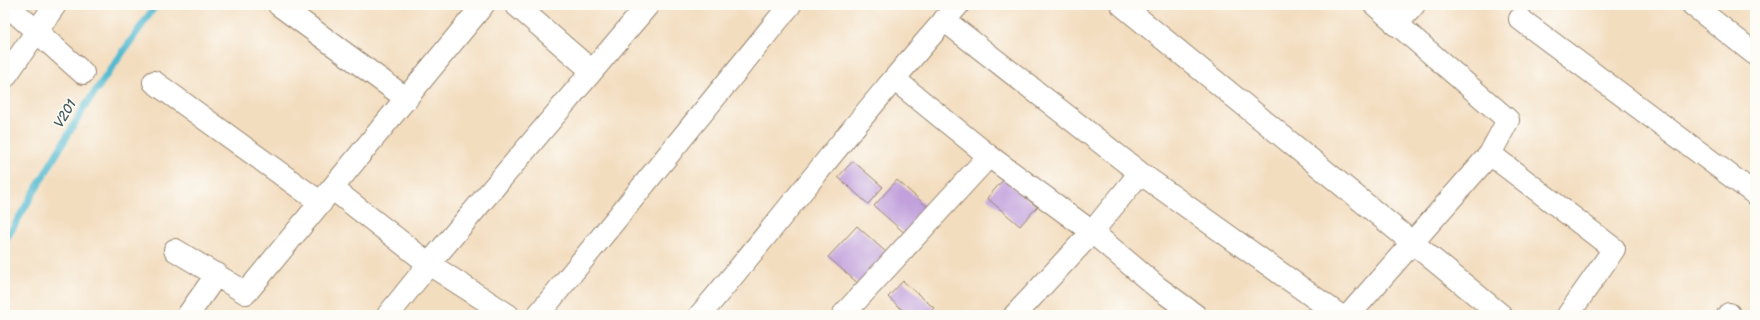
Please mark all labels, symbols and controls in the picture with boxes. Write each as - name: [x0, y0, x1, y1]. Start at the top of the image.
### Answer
- water label: V201: [50, 96, 80, 131]

